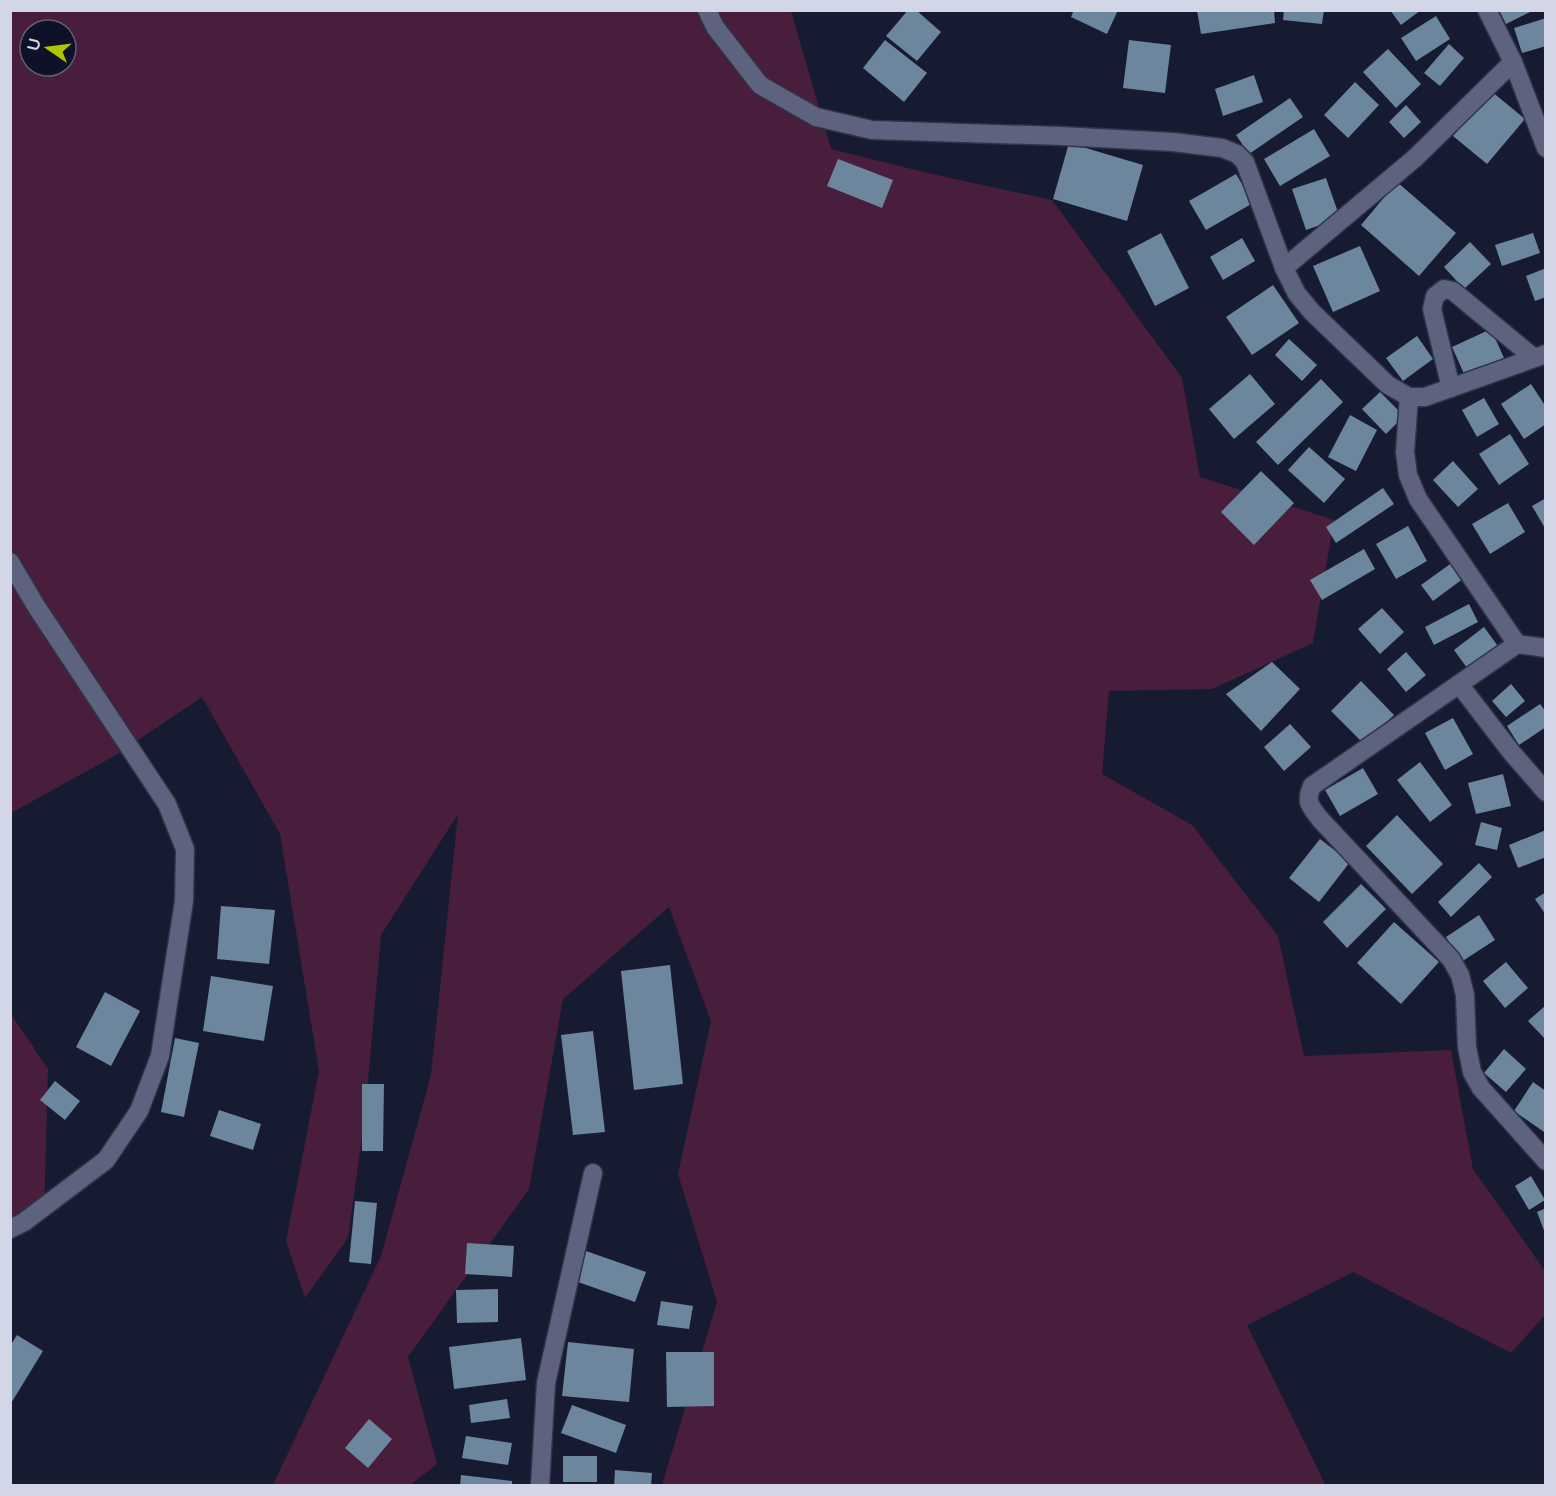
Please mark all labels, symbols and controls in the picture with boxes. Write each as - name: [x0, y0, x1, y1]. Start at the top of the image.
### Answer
- north arrow: [18, 18, 78, 78]
- text: U: [23, 36, 46, 53]

